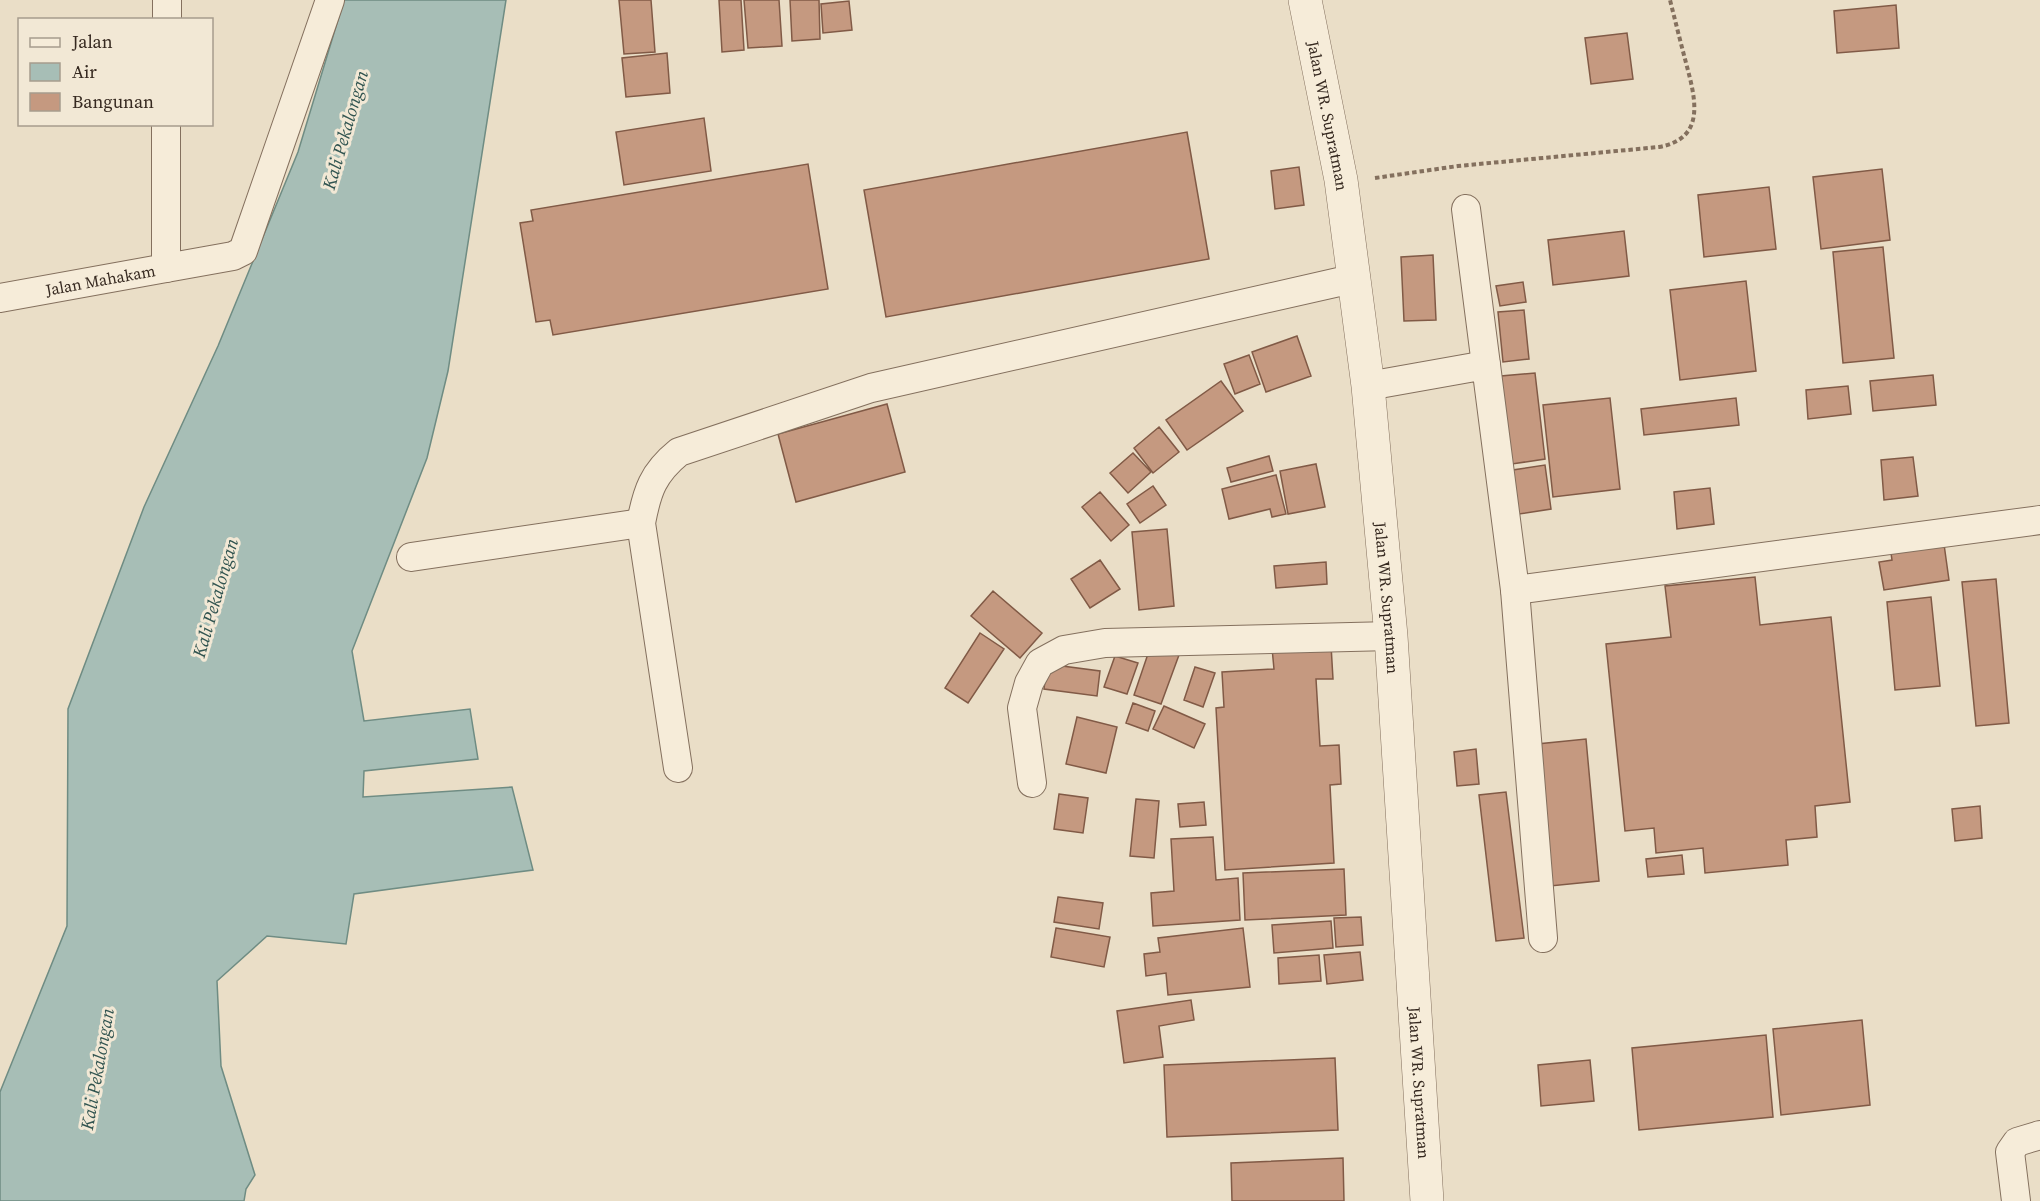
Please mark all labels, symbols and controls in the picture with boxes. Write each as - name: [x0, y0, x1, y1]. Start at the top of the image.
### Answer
- legend: [18, 18, 213, 126]
- text: Jalan: [71, 29, 113, 54]
- street label: Jalan WR. Supratman: [1302, 38, 1353, 192]
- text: Air: [72, 59, 97, 84]
- water label: Kali Pekalongan: [316, 67, 374, 193]
- text: Bangunan: [72, 89, 154, 114]
- street label: Jalan Mahakam: [43, 259, 157, 301]
- street label: Jalan WR. Supratman: [1369, 520, 1404, 675]
- water label: Kali Pekalongan: [186, 535, 244, 661]
- street label: Jalan WR. Supratman: [1404, 1005, 1435, 1160]
- water label: Kali Pekalongan: [74, 1006, 120, 1133]

